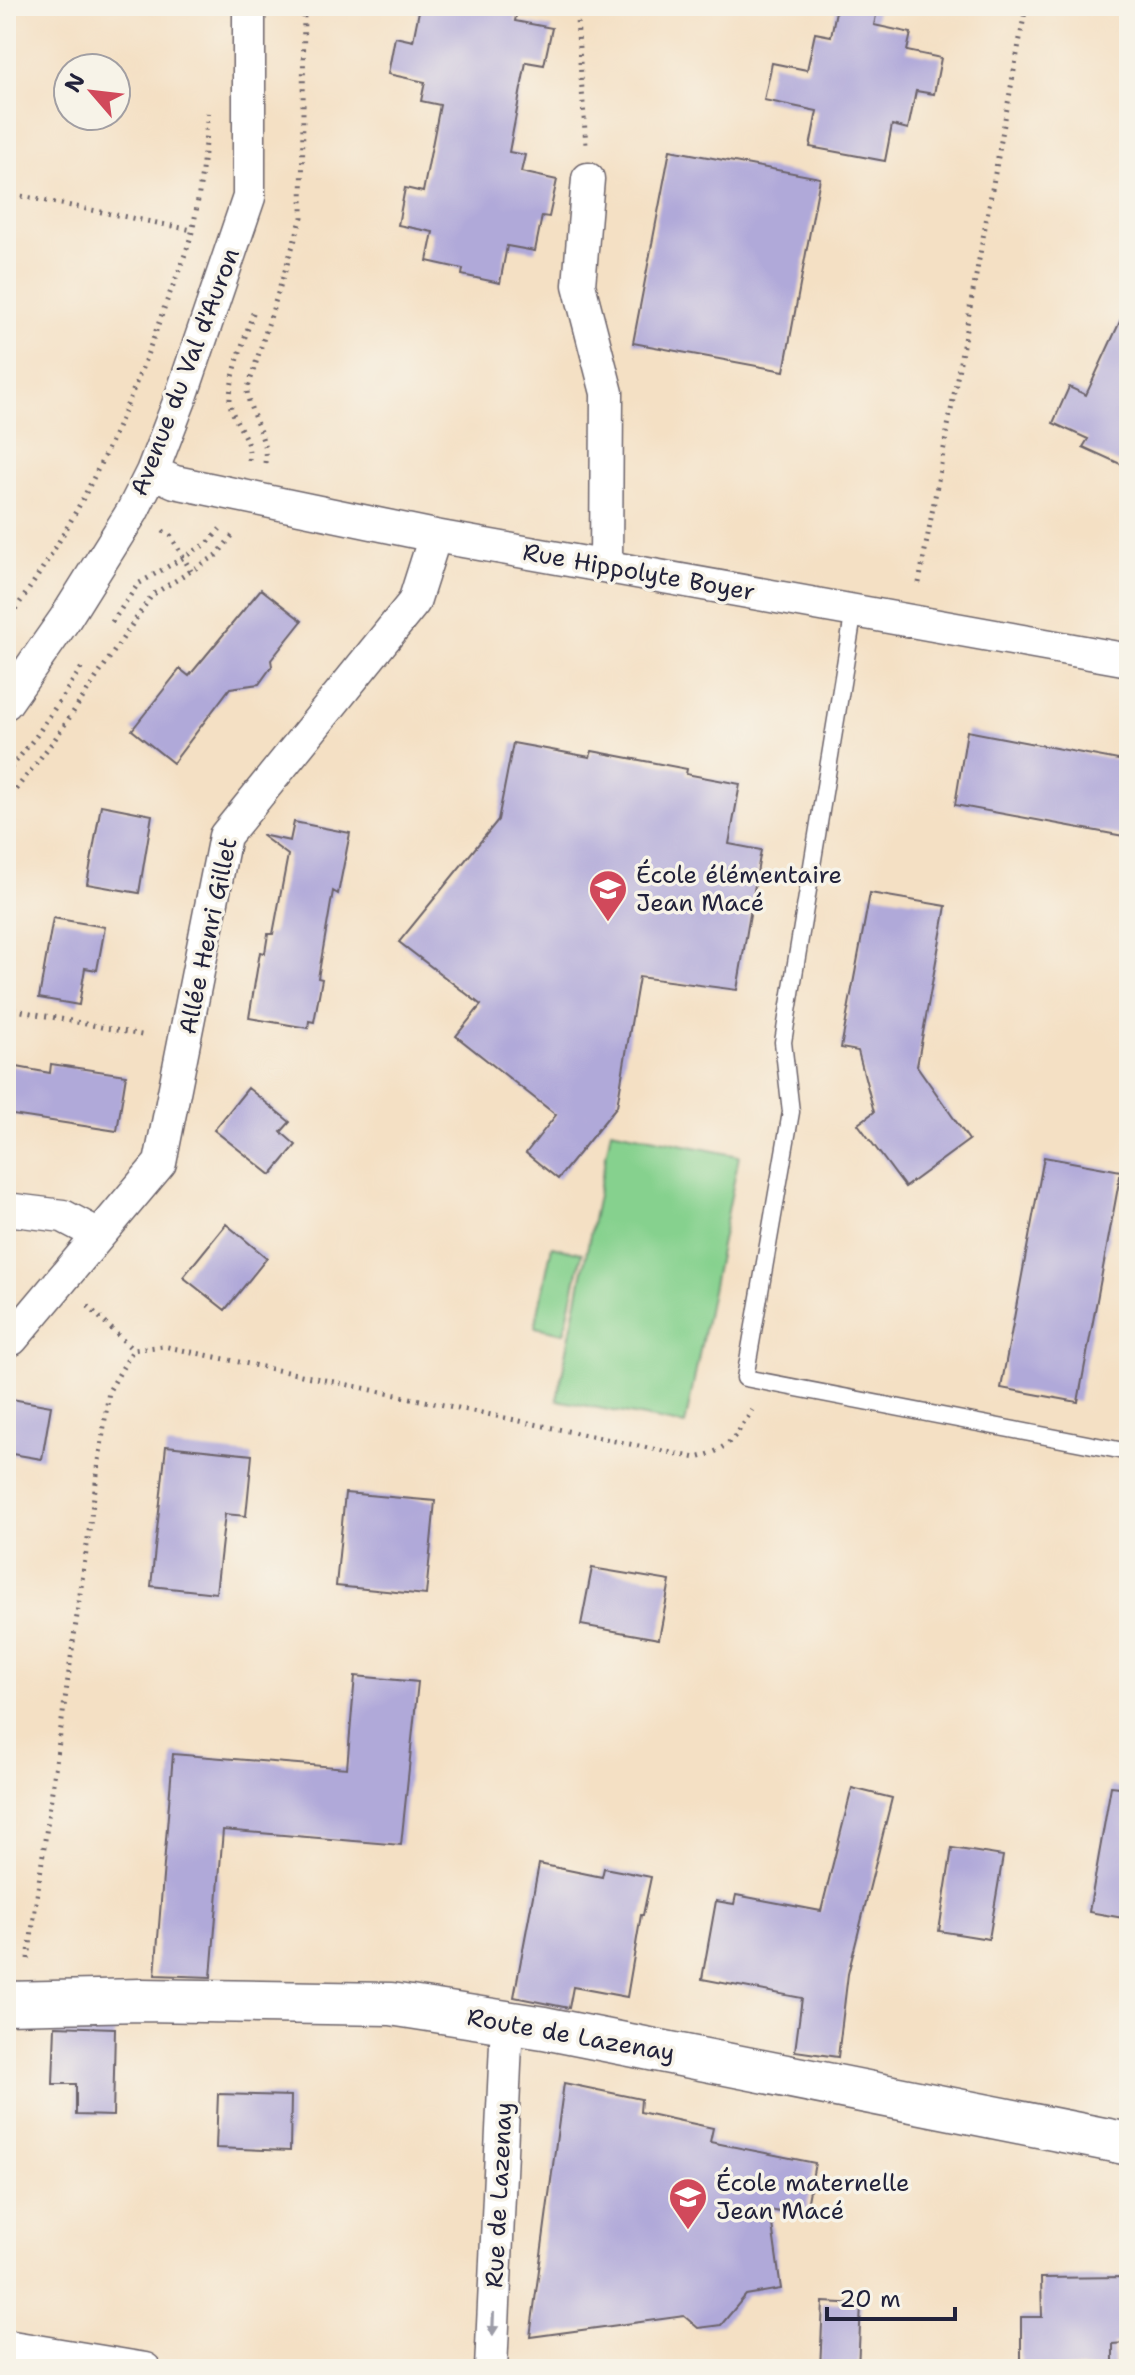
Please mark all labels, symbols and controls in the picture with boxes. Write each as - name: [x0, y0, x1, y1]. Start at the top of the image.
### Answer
- north arrow: [52, 52, 132, 132]
- text: N: [58, 68, 92, 97]
- street label: Avenue du Val d'Auron: [123, 244, 247, 500]
- street label: Rue Hippolyte Boyer: [520, 536, 758, 608]
- street label: Allée Henri Gillet: [172, 835, 244, 1037]
- place label: École élémentaire Jean Macé: [636, 859, 842, 919]
- school or university icon: École élémentaire Jean Macé: [587, 868, 629, 923]
- street label: Route de Lazenay: [465, 2001, 677, 2069]
- street label: Rue de Lazenay: [478, 2101, 520, 2289]
- place label: École maternelle Jean Macé: [716, 2167, 910, 2227]
- school or university icon: École maternelle Jean Macé: [667, 2176, 709, 2231]
- scale bar: [827, 2271, 955, 2321]
- text: 20 m: [839, 2283, 901, 2315]
- one-way arrow: [487, 2312, 500, 2337]

